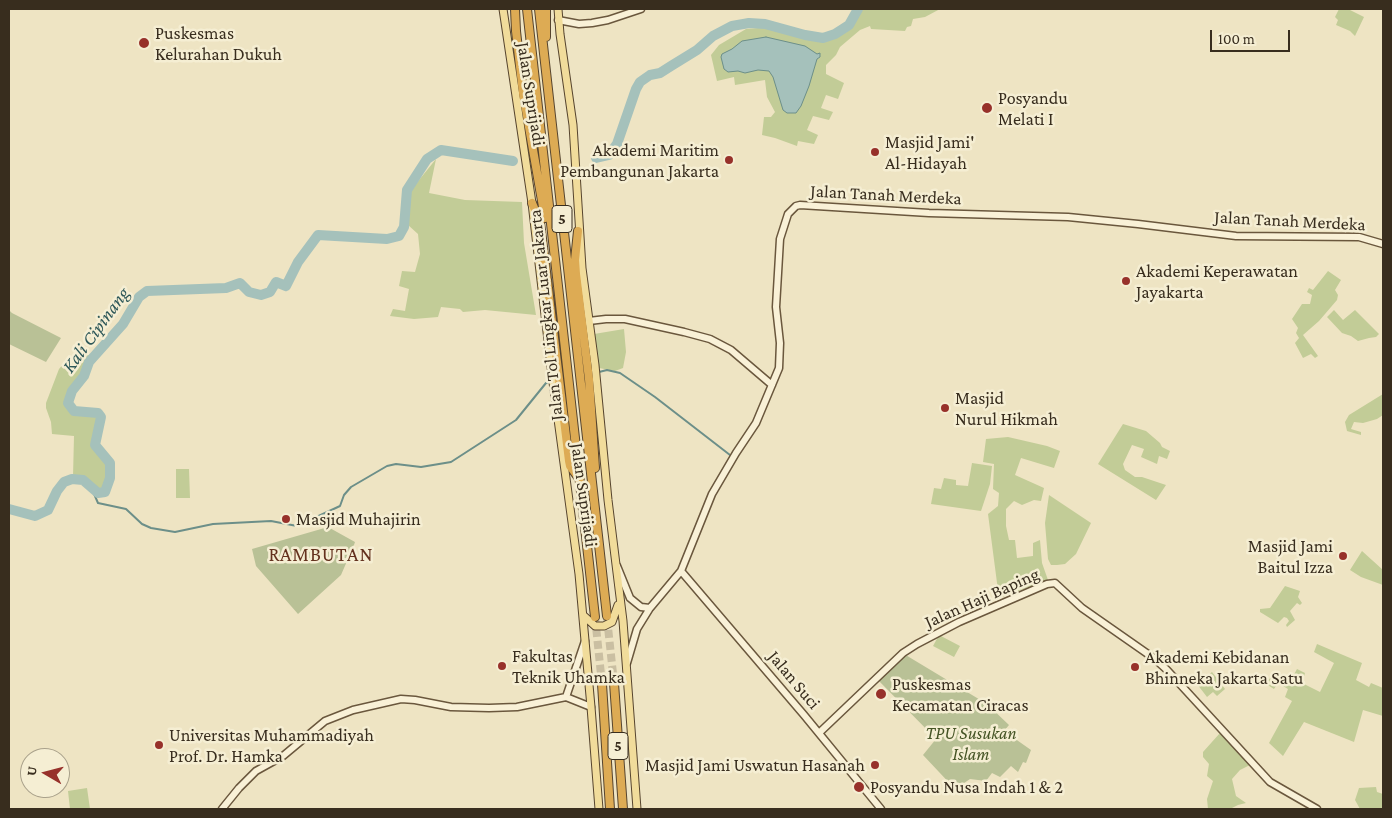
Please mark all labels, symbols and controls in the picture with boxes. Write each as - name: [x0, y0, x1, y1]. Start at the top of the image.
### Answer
- scale bar: [1212, 20, 1292, 52]
- place label: Puskesmas Kelurahan Dukuh: [155, 22, 282, 64]
- text: 100 m: [1218, 31, 1255, 47]
- marker: Puskesmas Kelurahan Dukuh: [137, 36, 151, 50]
- street label: Jalan Suprijadi: [512, 40, 550, 148]
- place label: Posyandu Melati I: [998, 87, 1068, 130]
- marker: Posyandu Melati I: [980, 101, 994, 115]
- place label: Masjid Jami' Al-Hidayah: [885, 131, 974, 173]
- place label: Akademi Maritim Pembangunan Jakarta: [560, 139, 719, 182]
- marker: Masjid Jami' Al-Hidayah: [869, 146, 881, 158]
- marker: Akademi Maritim Pembangunan Jakarta: [723, 154, 735, 166]
- street label: Jalan Tanah Merdeka: [810, 180, 962, 210]
- road number: 5: [552, 205, 572, 232]
- street label: Jalan Tanah Merdeka: [1214, 206, 1366, 236]
- street label: Jalan Tol Lingkar Luar Jakarta: [524, 208, 568, 422]
- place label: Akademi Keperawatan Jayakarta: [1136, 260, 1298, 302]
- marker: Akademi Keperawatan Jayakarta: [1120, 275, 1132, 287]
- water label: Kali Cipinang: [57, 283, 135, 377]
- place label: Masjid Nurul Hikmah: [955, 387, 1058, 429]
- marker: Masjid Nurul Hikmah: [939, 402, 951, 414]
- street label: Jalan Suprijadi: [566, 441, 602, 549]
- place label: Masjid Muhajirin: [296, 508, 421, 530]
- marker: Masjid Muhajirin: [280, 513, 292, 525]
- place label: Masjid Jami Baitul Izza: [1248, 535, 1333, 578]
- district label: RAMBUTAN: [267, 543, 375, 567]
- marker: Masjid Jami Baitul Izza: [1337, 550, 1349, 562]
- street label: Jalan Haji Baping: [921, 563, 1043, 633]
- place label: Fakultas Teknik Uhamka: [512, 645, 625, 688]
- street label: Jalan Suci: [763, 646, 825, 714]
- place label: Akademi Kebidanan Bhinneka Jakarta Satu: [1145, 646, 1303, 689]
- marker: Fakultas Teknik Uhamka: [496, 660, 508, 672]
- marker: Akademi Kebidanan Bhinneka Jakarta Satu: [1129, 661, 1141, 673]
- place label: Puskesmas Kecamatan Ciracas: [892, 673, 1028, 716]
- marker: Puskesmas Kecamatan Ciracas: [874, 687, 888, 701]
- park label: TPU Susukan Islam: [925, 722, 1017, 764]
- place label: Universitas Muhammadiyah Prof. Dr. Hamka: [169, 724, 374, 766]
- road number: 5: [608, 732, 628, 759]
- marker: Universitas Muhammadiyah Prof. Dr. Hamka: [153, 739, 165, 751]
- north arrow: [20, 748, 70, 798]
- place label: Masjid Jami Uswatun Hasanah: [645, 754, 865, 776]
- marker: Masjid Jami Uswatun Hasanah: [869, 759, 881, 771]
- text: U: [23, 765, 40, 777]
- place label: Posyandu Nusa Indah 1 & 2: [870, 776, 1063, 798]
- marker: Posyandu Nusa Indah 1 & 2: [852, 780, 866, 794]

